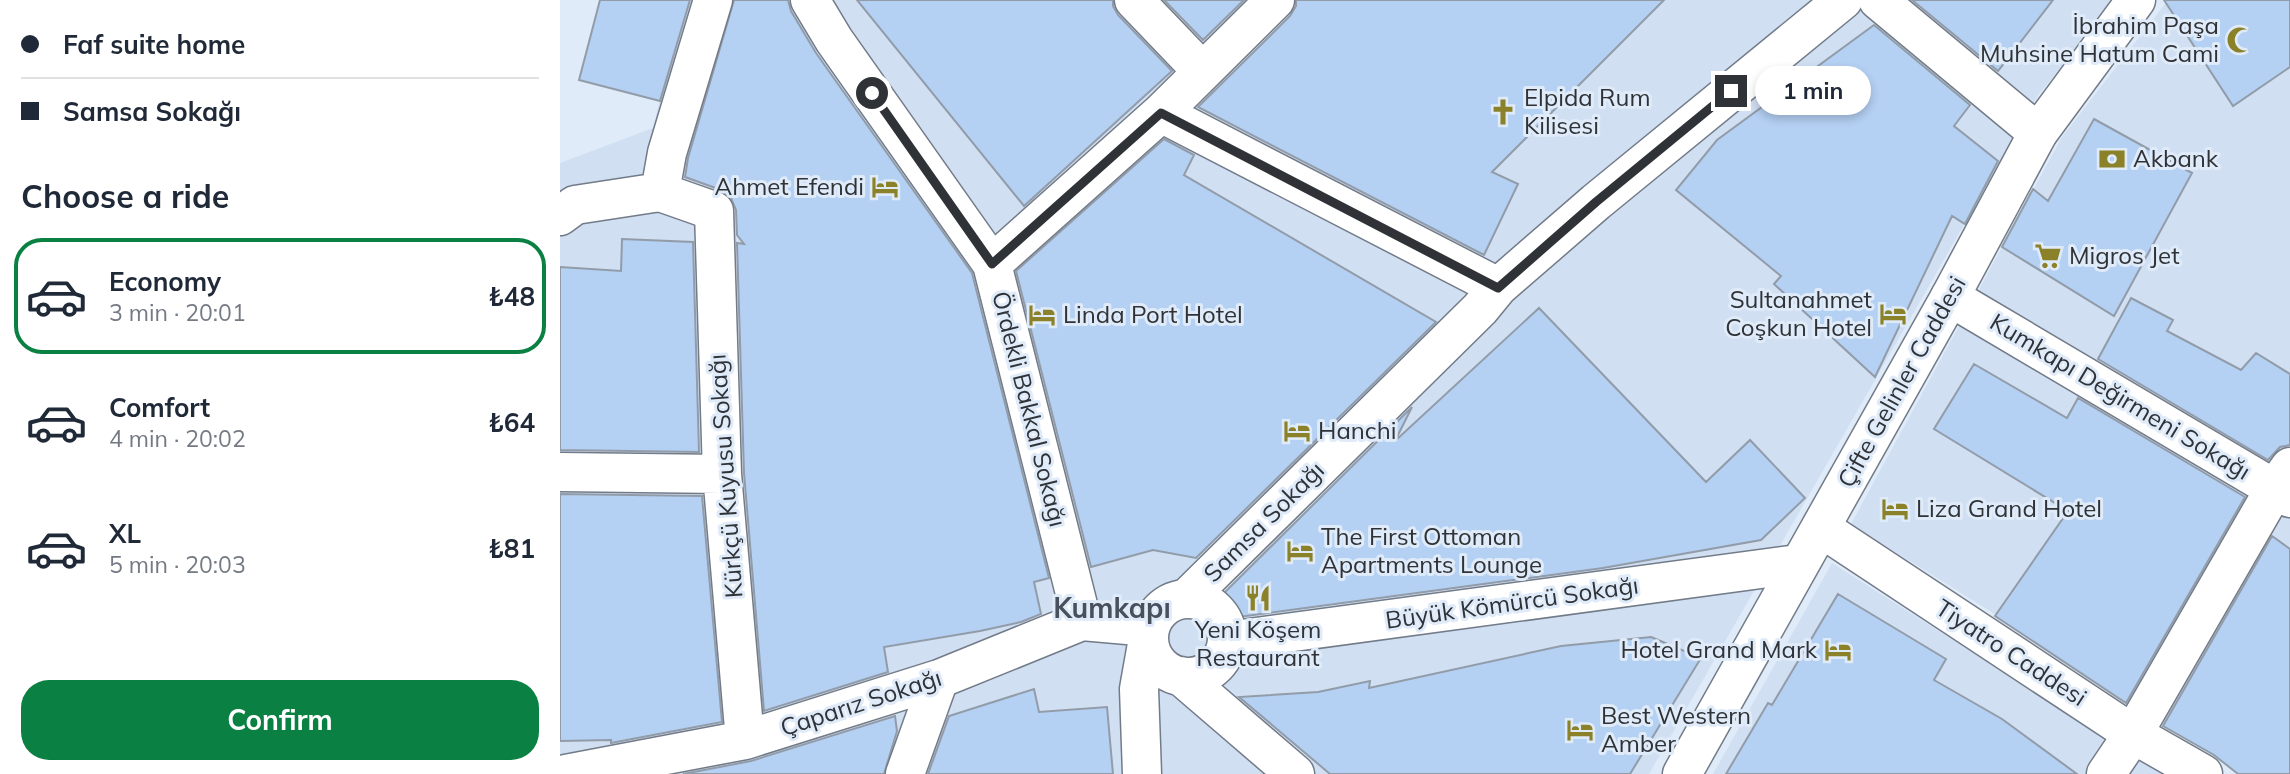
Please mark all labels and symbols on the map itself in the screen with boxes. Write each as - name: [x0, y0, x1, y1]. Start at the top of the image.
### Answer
- place label: İbrahim Paşa Muhsine Hatum Cami: [1980, 10, 2219, 68]
- mosque icon: İbrahim Paşa Muhsine Hatum Cami: [2225, 25, 2255, 55]
- callout: 1 min: [1756, 66, 1871, 116]
- route end: [1715, 75, 1747, 107]
- route start: [856, 77, 888, 109]
- place label: Elpida Rum Kilisesi: [1524, 82, 1651, 140]
- church icon: Elpida Rum Kilisesi: [1488, 97, 1518, 127]
- place label: Akbank: [2133, 143, 2219, 173]
- bank icon: Akbank: [2097, 144, 2127, 174]
- place label: Ahmet Efendi: [715, 171, 864, 201]
- hotel icon: Ahmet Efendi: [870, 172, 900, 202]
- place label: Migros Jet: [2069, 240, 2180, 270]
- supermarket icon: Migros Jet: [2033, 241, 2063, 271]
- street label: Çifte Gelinler Caddesi: [1831, 271, 1972, 492]
- place label: Sultanahmet Coşkun Hotel: [1725, 284, 1872, 342]
- street label: Ördekli Bakkal Sokağı: [986, 288, 1074, 530]
- place label: Linda Port Hotel: [1063, 299, 1243, 329]
- hotel icon: Sultanahmet Coşkun Hotel: [1878, 299, 1908, 329]
- hotel icon: Linda Port Hotel: [1027, 300, 1057, 330]
- street label: Kumkapı Değirmeni Sokağı: [1985, 306, 2256, 486]
- street label: Kürkçü Kuyusu Sokağı: [702, 353, 748, 599]
- place label: Hanchi: [1318, 415, 1397, 445]
- hotel icon: Hanchi: [1282, 416, 1312, 446]
- street label: Samsa Sokağı: [1197, 455, 1330, 588]
- place label: Liza Grand Hotel: [1916, 493, 2102, 523]
- hotel icon: Liza Grand Hotel: [1880, 494, 1910, 524]
- place label: The First Ottoman Apartments Lounge: [1321, 521, 1542, 579]
- hotel icon: The First Ottoman Apartments Lounge: [1285, 536, 1315, 566]
- street label: Büyük Kömürcü Sokağı: [1384, 569, 1640, 635]
- restaurant icon: Yeni Köşem Restaurant: [1243, 583, 1273, 613]
- district label: Kumkapı: [1053, 590, 1171, 625]
- street label: Tiyatro Caddesi: [1930, 592, 2093, 712]
- place label: Yeni Köşem Restaurant: [1194, 614, 1321, 672]
- place label: Hotel Grand Mark: [1620, 634, 1818, 664]
- hotel icon: Hotel Grand Mark: [1823, 635, 1853, 665]
- street label: Çaparız Sokağı: [776, 662, 945, 742]
- place label: Best Western Amber: [1601, 700, 1751, 758]
- hotel icon: Best Western Amber: [1565, 715, 1595, 745]

